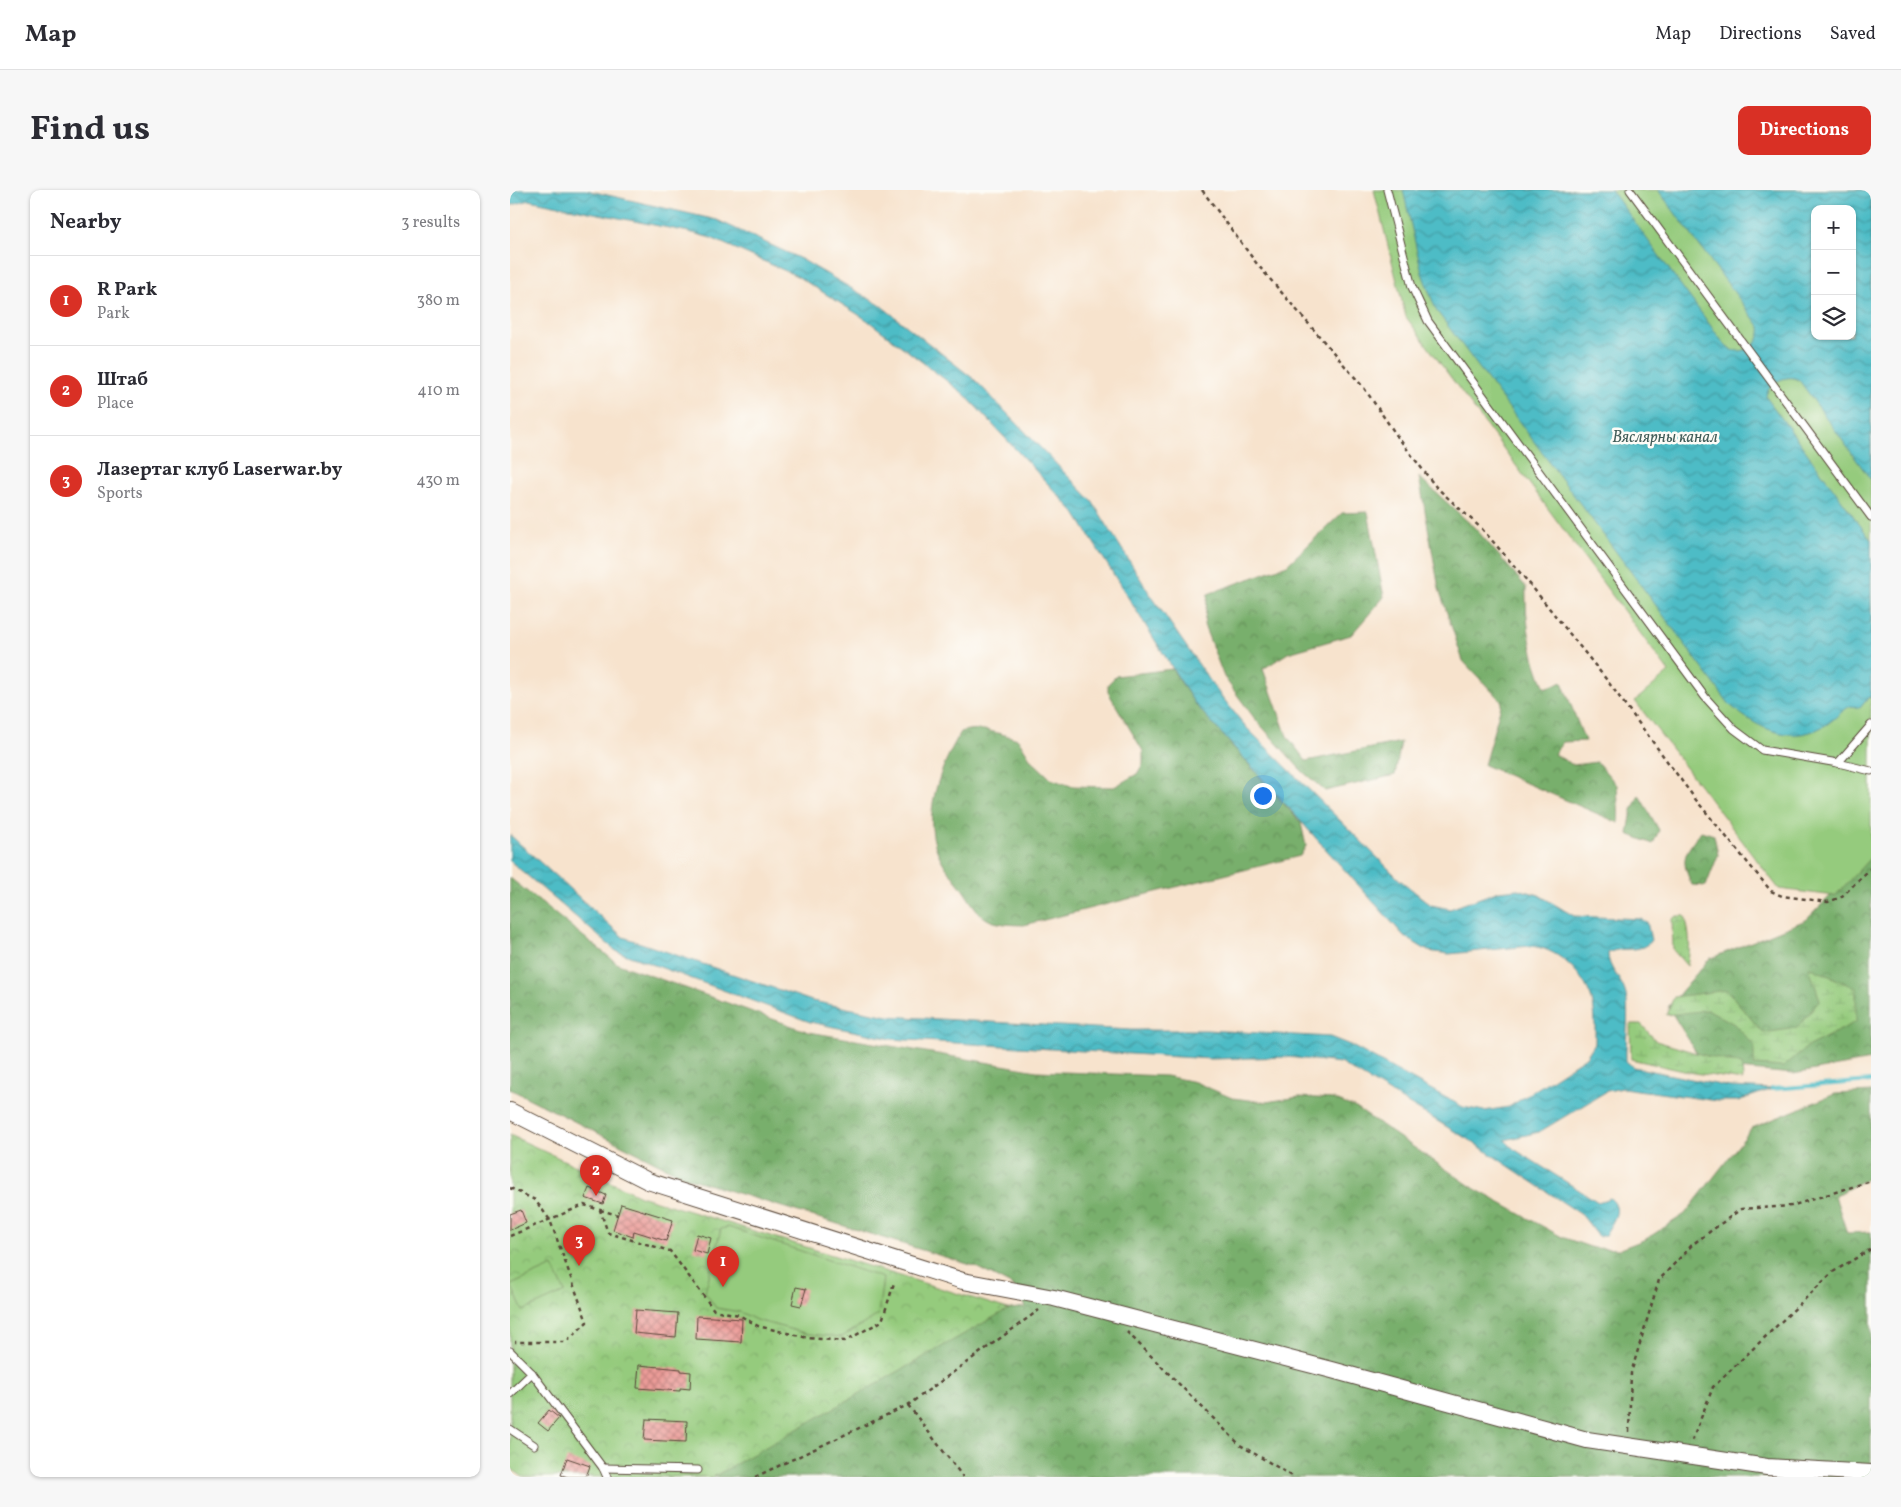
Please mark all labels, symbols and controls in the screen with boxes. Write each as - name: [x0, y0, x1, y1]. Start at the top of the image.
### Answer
- text: Map: [25, 18, 76, 52]
- text: Map: [1655, 22, 1691, 47]
- text: Directions: [1719, 22, 1802, 47]
- text: Saved: [1830, 22, 1876, 47]
- text: Find us: [30, 106, 150, 154]
- button: Directions: [1738, 106, 1871, 155]
- map controls: [1811, 205, 1856, 340]
- button: +: [1811, 205, 1856, 250]
- text: Nearby: [50, 208, 121, 237]
- text: 3 results: [401, 212, 460, 234]
- button: −: [1811, 250, 1856, 295]
- text: R Park: [97, 277, 157, 303]
- text: 1: [63, 290, 69, 312]
- text: 380 m: [417, 290, 460, 312]
- button: layers: [1811, 295, 1856, 340]
- text: Park: [97, 303, 130, 325]
- text: Штаб: [97, 367, 148, 393]
- text: 2: [62, 380, 70, 402]
- text: 410 m: [417, 380, 460, 402]
- text: Place: [97, 393, 134, 415]
- water label: Вяслярны канал: [1612, 427, 1718, 449]
- text: Лазертаг клуб Laserwar.by: [97, 457, 342, 483]
- text: 3: [62, 470, 70, 492]
- text: 430 m: [416, 470, 460, 492]
- text: Sports: [97, 483, 143, 505]
- your location: [1250, 783, 1276, 809]
- pin: 2: [580, 1155, 612, 1196]
- pin: 3: [563, 1225, 595, 1266]
- pin: 1: [707, 1246, 739, 1287]

